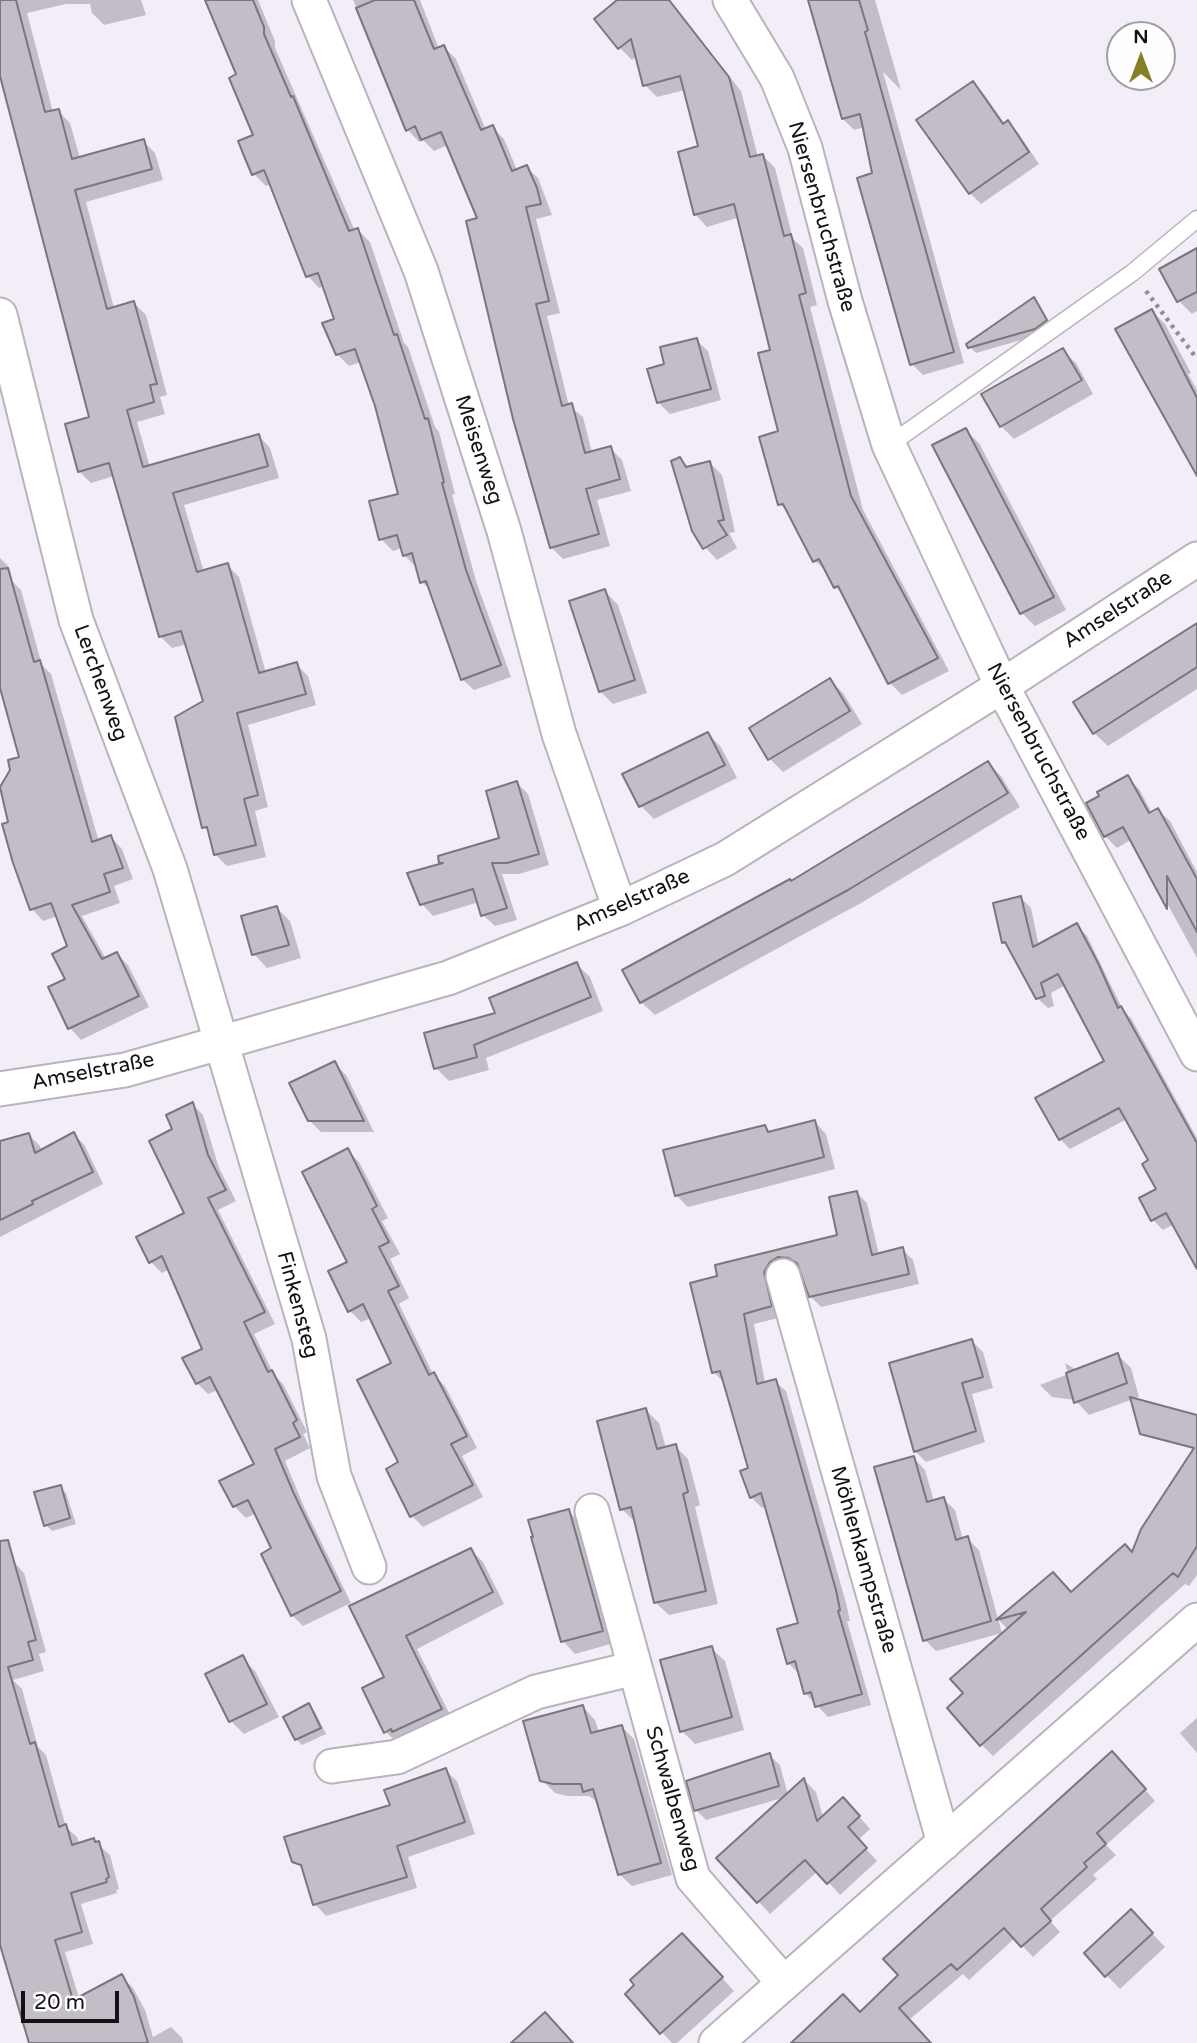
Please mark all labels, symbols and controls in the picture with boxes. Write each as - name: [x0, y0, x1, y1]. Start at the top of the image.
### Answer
- north arrow: [1106, 21, 1176, 91]
- text: N: [1133, 26, 1149, 48]
- street label: Niersenbruchstraße: [782, 119, 860, 315]
- street label: Meisenweg: [449, 392, 507, 508]
- street label: Amselstraße: [1059, 566, 1177, 654]
- street label: Lerchenweg: [67, 621, 133, 745]
- street label: Niersenbruchstraße: [981, 659, 1095, 845]
- street label: Amselstraße: [570, 864, 694, 938]
- street label: Amselstraße: [29, 1048, 157, 1096]
- street label: Finkensteg: [271, 1249, 323, 1361]
- street label: Möhlenkampstraße: [824, 1464, 902, 1656]
- street label: Schwalbenweg: [639, 1724, 705, 1874]
- scale bar: [24, 1976, 122, 2020]
- text: 20 m: [34, 1990, 85, 2015]

